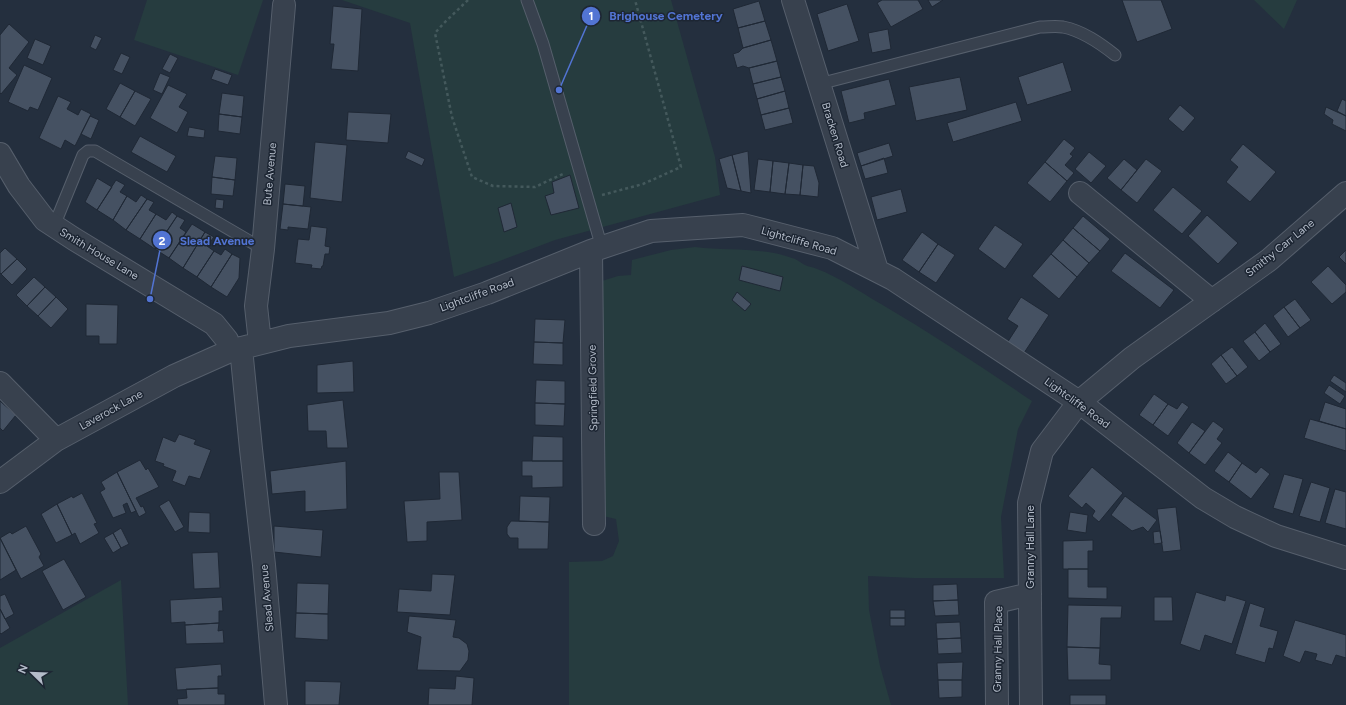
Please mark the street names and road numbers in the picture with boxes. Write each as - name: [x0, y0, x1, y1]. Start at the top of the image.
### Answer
- street label: Bracken Road: [819, 101, 851, 169]
- street label: Bute Avenue: [261, 142, 279, 206]
- street label: Smithy Carr Lane: [1243, 216, 1317, 280]
- street label: Lightcliffe Road: [760, 224, 838, 258]
- street label: Smith House Lane: [57, 225, 141, 283]
- street label: Lightcliffe Road: [438, 276, 516, 314]
- street label: Springfield Grove: [586, 345, 600, 431]
- street label: Lightcliffe Road: [1042, 375, 1112, 431]
- street label: Laverock Lane: [77, 387, 145, 433]
- street label: Granny Hall Lane: [1024, 505, 1037, 589]
- street label: Slead Avenue: [258, 564, 276, 632]
- street label: Granny Hall Place: [991, 606, 1005, 692]

